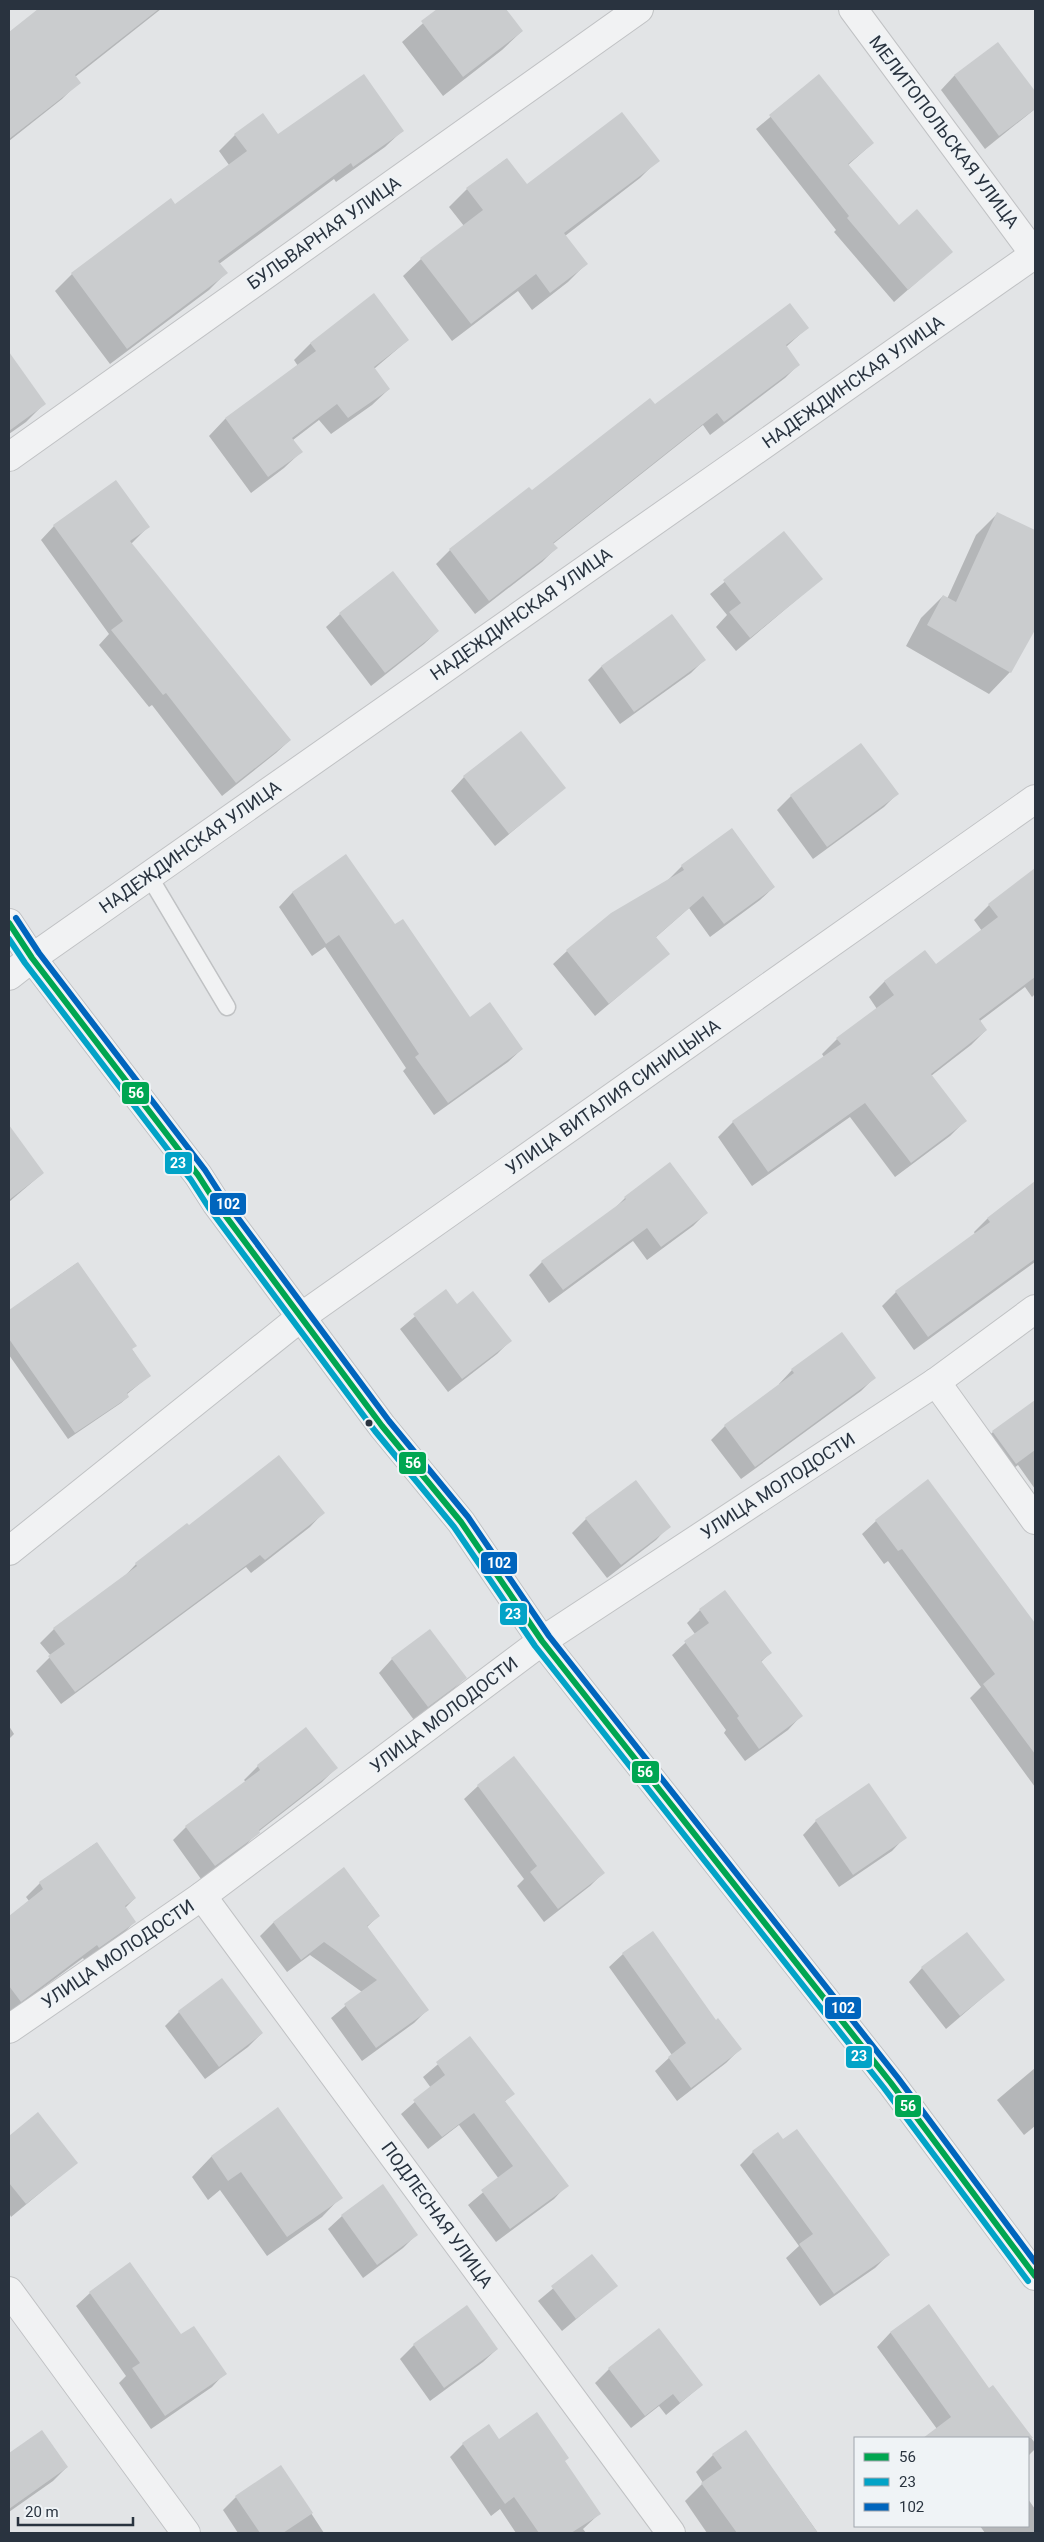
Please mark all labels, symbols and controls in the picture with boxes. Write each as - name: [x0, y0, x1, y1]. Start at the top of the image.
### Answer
- street label: МЕЛИТОПОЛЬСКАЯ УЛИЦА: [865, 31, 1024, 232]
- street label: БУЛЬВАРНАЯ УЛИЦА: [243, 171, 405, 294]
- street label: НАДЕЖДИНСКАЯ УЛИЦА: [758, 311, 948, 452]
- street label: НАДЕЖДИНСКАЯ УЛИЦА: [426, 543, 616, 684]
- street label: НАДЕЖДИНСКАЯ УЛИЦА: [95, 776, 285, 917]
- street label: УЛИЦА ВИТАЛИЯ СИНИЦЫНА: [501, 1014, 724, 1179]
- line badge: 56: [121, 1081, 150, 1105]
- text: 56: [128, 1085, 144, 1101]
- line badge: 23: [164, 1151, 193, 1175]
- text: 23: [170, 1155, 186, 1171]
- line badge: 102: [209, 1192, 247, 1216]
- text: 102: [216, 1196, 240, 1212]
- unlabelled marker: [364, 1418, 374, 1428]
- street label: УЛИЦА МОЛОДОСТИ: [697, 1428, 859, 1543]
- line badge: 56: [398, 1451, 427, 1475]
- text: 56: [405, 1455, 421, 1471]
- line badge: 102: [480, 1551, 518, 1575]
- text: 102: [487, 1555, 511, 1571]
- line badge: 23: [499, 1602, 528, 1626]
- text: 23: [505, 1606, 521, 1622]
- street label: УЛИЦА МОЛОДОСТИ: [366, 1652, 522, 1777]
- line badge: 56: [631, 1760, 660, 1784]
- text: 56: [637, 1764, 653, 1780]
- street label: УЛИЦА МОЛОДОСТИ: [37, 1895, 198, 2012]
- line badge: 102: [824, 1996, 862, 2020]
- text: 102: [831, 2000, 855, 2016]
- line badge: 23: [845, 2045, 873, 2069]
- text: 23: [851, 2048, 867, 2064]
- line badge: 56: [894, 2094, 922, 2118]
- text: 56: [900, 2098, 916, 2114]
- street label: ПОДЛЕСНАЯ УЛИЦА: [377, 2138, 498, 2292]
- legend: [854, 2437, 1029, 2527]
- text: 56: [899, 2448, 916, 2466]
- text: 23: [899, 2473, 916, 2491]
- scale bar: [18, 2494, 132, 2526]
- text: 102: [899, 2498, 924, 2516]
- text: 20 m: [25, 2503, 59, 2521]

